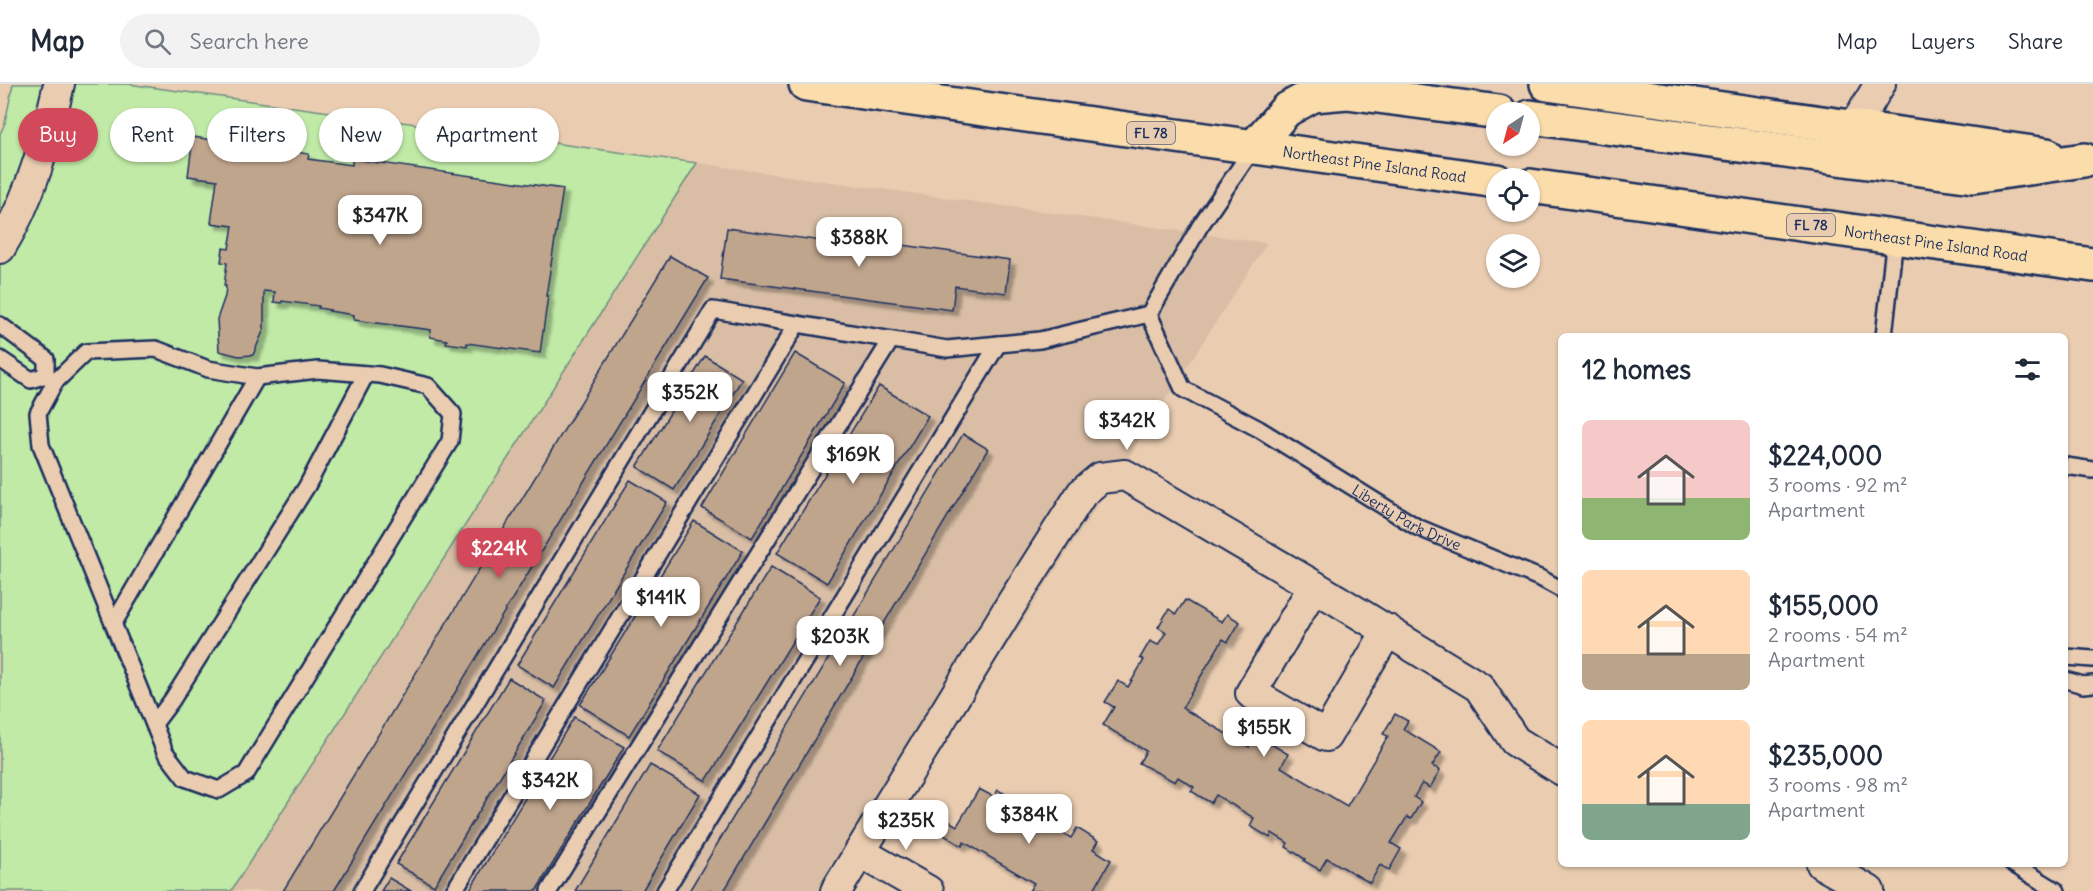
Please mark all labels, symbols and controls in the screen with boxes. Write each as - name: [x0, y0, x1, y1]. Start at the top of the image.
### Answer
- search box: [120, 14, 540, 68]
- text: Map: [30, 23, 84, 59]
- icon: search: [141, 25, 174, 58]
- text: Search here: [189, 27, 309, 55]
- text: Map: [1837, 28, 1877, 55]
- text: Layers: [1910, 28, 1975, 55]
- text: Share: [2008, 28, 2063, 55]
- north arrow: [1486, 102, 1540, 156]
- map controls: [1486, 102, 1540, 288]
- chip: Buy: [18, 108, 98, 162]
- chip: Rent: [110, 108, 195, 162]
- chip: Filters: [207, 108, 307, 162]
- chip: New: [319, 108, 403, 162]
- chip: Apartment: [415, 108, 559, 162]
- road number: FL 78: [1127, 122, 1175, 144]
- street label: Northeast Pine Island Road: [1281, 142, 1468, 186]
- button: locate: [1486, 168, 1540, 222]
- pin: $347K: [338, 195, 422, 246]
- text: $347K: [352, 202, 408, 227]
- road number: FL 78: [1787, 214, 1835, 236]
- pin: $388K: [817, 217, 901, 268]
- street label: Northeast Pine Island Road: [1843, 221, 2029, 265]
- text: $388K: [830, 224, 888, 249]
- button: layers: [1486, 234, 1540, 288]
- text: 12 homes: [1582, 353, 1691, 386]
- icon: filters: [2011, 353, 2044, 386]
- pin: $352K: [648, 372, 732, 423]
- text: $352K: [661, 379, 719, 404]
- pin: $342K: [1085, 400, 1169, 451]
- text: $342K: [1098, 407, 1156, 432]
- pin: $169K: [811, 434, 895, 485]
- text: $224,000: [1768, 439, 1882, 472]
- text: $169K: [826, 441, 880, 466]
- icon: home: [1630, 444, 1702, 516]
- text: 3 rooms · 92 m²: [1768, 472, 1907, 497]
- street label: Liberty Park Drive: [1349, 480, 1464, 554]
- text: Apartment: [1768, 497, 1865, 522]
- pin: $224K: [457, 528, 541, 579]
- text: $224K: [471, 535, 527, 560]
- pin: $141K: [619, 577, 703, 628]
- text: $141K: [636, 584, 686, 609]
- text: $155,000: [1768, 589, 1879, 622]
- icon: home: [1630, 594, 1702, 666]
- pin: $203K: [798, 616, 882, 667]
- text: 2 rooms · 54 m²: [1768, 622, 1908, 647]
- text: $203K: [811, 623, 869, 648]
- text: Apartment: [1768, 647, 1865, 672]
- pin: $155K: [1222, 707, 1306, 758]
- text: $155K: [1237, 714, 1291, 739]
- text: $235,000: [1768, 739, 1883, 772]
- icon: home: [1630, 744, 1702, 816]
- pin: $342K: [508, 760, 592, 811]
- text: $342K: [521, 767, 579, 792]
- text: 3 rooms · 98 m²: [1768, 772, 1908, 797]
- pin: $384K: [987, 794, 1071, 845]
- text: Apartment: [1768, 797, 1865, 822]
- pin: $235K: [864, 800, 948, 851]
- text: $384K: [1000, 801, 1058, 826]
- text: $235K: [877, 807, 935, 832]

